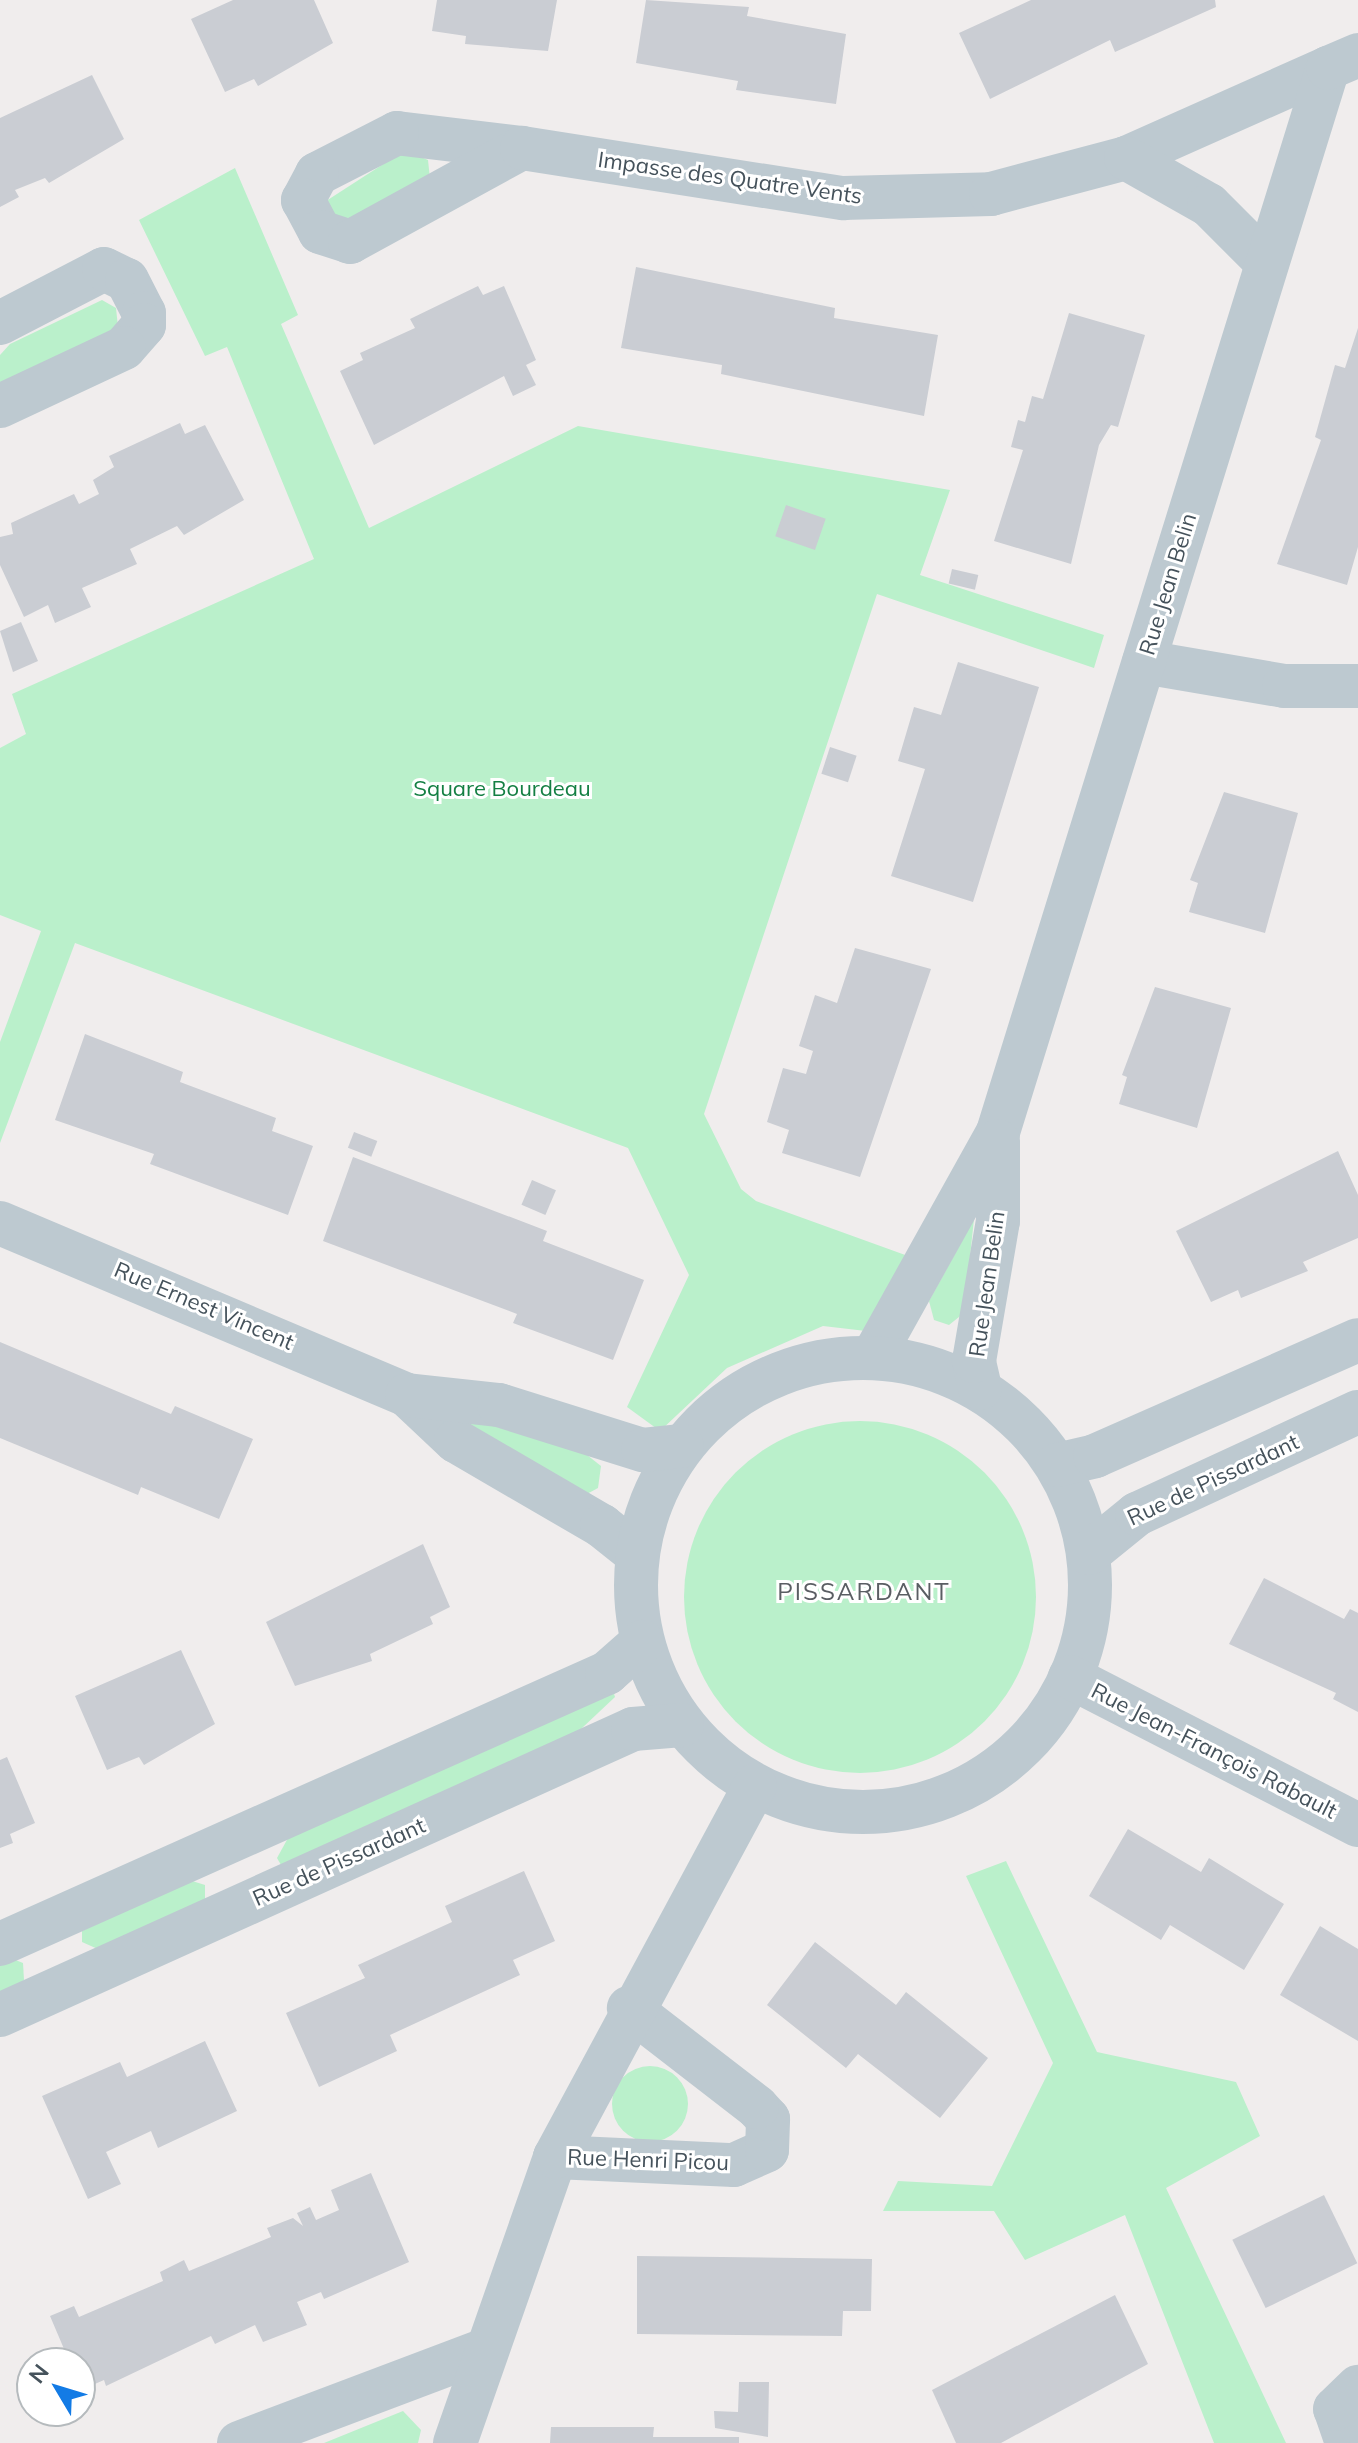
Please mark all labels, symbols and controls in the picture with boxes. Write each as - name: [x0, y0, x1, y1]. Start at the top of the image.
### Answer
- street label: Impasse des Quatre Vents: [596, 146, 864, 210]
- street label: Rue Jean Belin: [1134, 510, 1202, 658]
- park label: Square Bourdeau: [413, 776, 591, 802]
- street label: Rue Jean Belin: [964, 1209, 1010, 1359]
- street label: Rue Ernest Vincent: [110, 1256, 298, 1356]
- street label: Rue de Pissardant: [1123, 1429, 1303, 1531]
- district label: PISSARDANT: [777, 1578, 951, 1606]
- street label: Rue Jean-François Rabault: [1087, 1677, 1341, 1825]
- street label: Rue de Pissardant: [249, 1812, 429, 1912]
- street label: Rue Henri Picou: [567, 2144, 729, 2176]
- north arrow: [16, 2347, 96, 2427]
- text: N: [23, 2358, 55, 2389]

